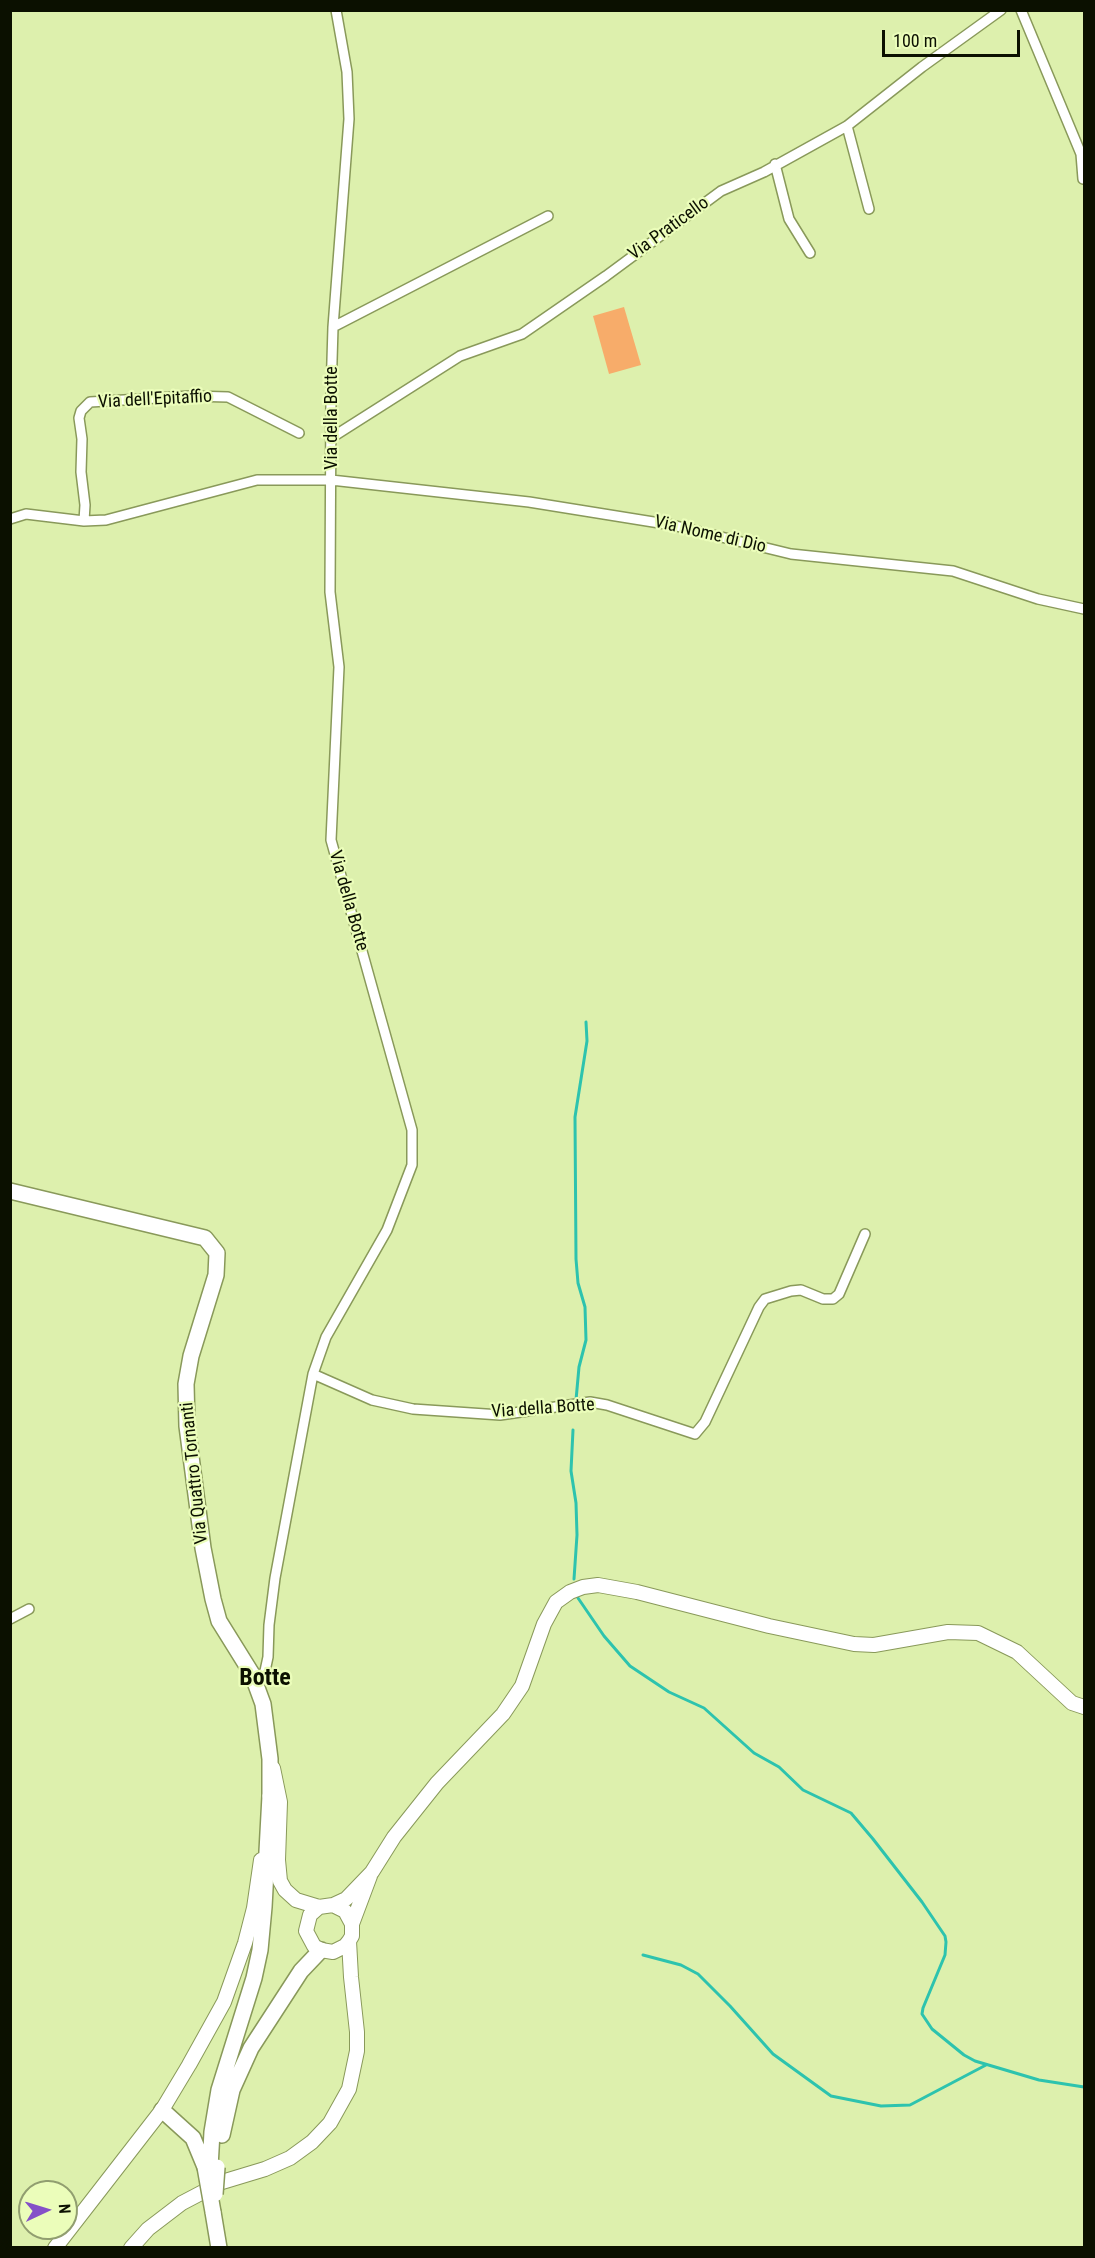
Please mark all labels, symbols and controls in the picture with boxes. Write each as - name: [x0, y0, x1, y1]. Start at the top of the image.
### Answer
- scale bar: [885, 18, 1023, 56]
- text: 100 m: [893, 30, 937, 51]
- street label: Via Praticello: [625, 193, 713, 265]
- street label: Via della Botte: [321, 366, 343, 470]
- street label: Via dell'Epitaffio: [97, 386, 213, 414]
- street label: Via Nome di Dio: [652, 512, 768, 558]
- street label: Via della Botte: [323, 848, 373, 954]
- street label: Via della Botte: [491, 1395, 595, 1423]
- street label: Via Quattro Tornanti: [177, 1401, 213, 1545]
- district label: Botte: [239, 1665, 291, 1693]
- north arrow: [18, 2180, 78, 2240]
- text: N: [55, 2203, 74, 2214]

